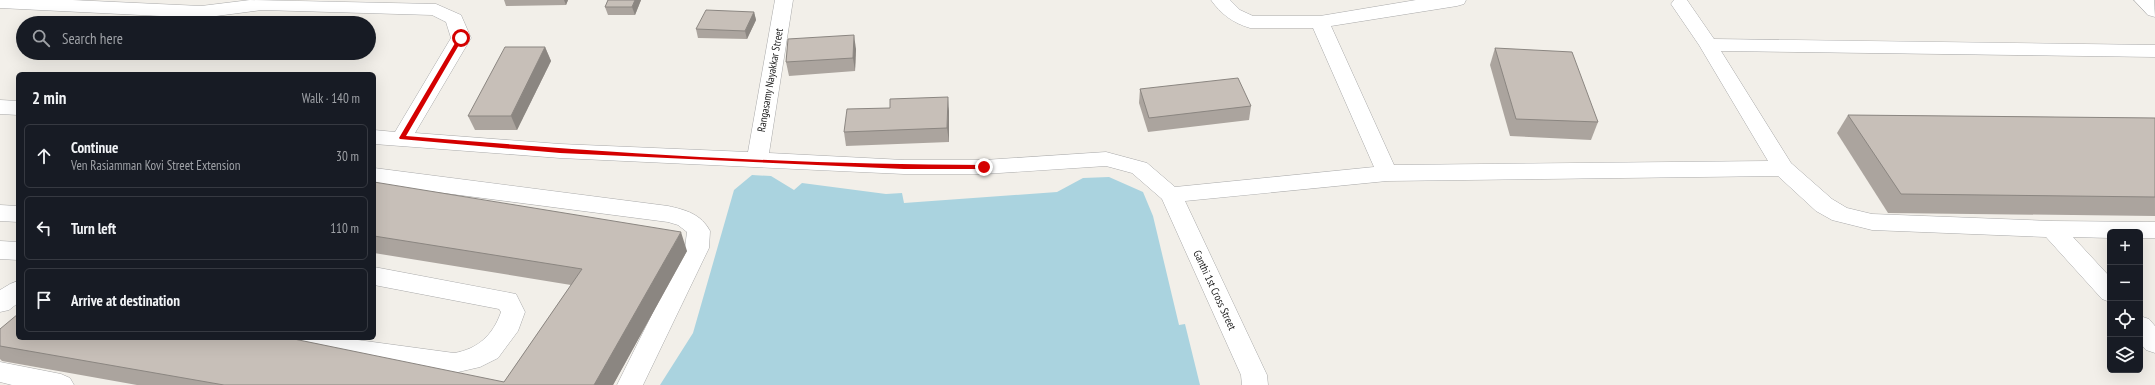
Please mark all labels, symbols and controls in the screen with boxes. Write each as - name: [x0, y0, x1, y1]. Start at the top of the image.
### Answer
- search box: [16, 16, 376, 60]
- icon: search: [30, 27, 52, 49]
- street label: Rangasamy Nayakkar Street: [754, 27, 786, 133]
- text: Search here: [62, 29, 123, 48]
- route start: [452, 29, 470, 47]
- text: 2 min: [32, 87, 66, 109]
- text: Walk · 140 m: [302, 90, 360, 107]
- text: Continue: [71, 138, 118, 157]
- icon: ahead: [33, 145, 55, 167]
- text: 30 m: [336, 148, 359, 165]
- text: Ven Rasiamman Kovi Street Extension: [71, 157, 240, 174]
- route end: [975, 158, 993, 176]
- icon: left: [33, 217, 55, 239]
- text: Turn left: [71, 219, 116, 238]
- text: 110 m: [330, 220, 359, 237]
- map controls: [2107, 229, 2143, 373]
- button: +: [2107, 229, 2143, 265]
- street label: Ganthi 1st Cross Street: [1190, 248, 1240, 332]
- button: −: [2107, 265, 2143, 301]
- icon: arrive: [33, 289, 55, 311]
- text: Arrive at destination: [71, 291, 180, 310]
- button: locate: [2107, 301, 2143, 337]
- button: layers: [2107, 337, 2143, 373]

